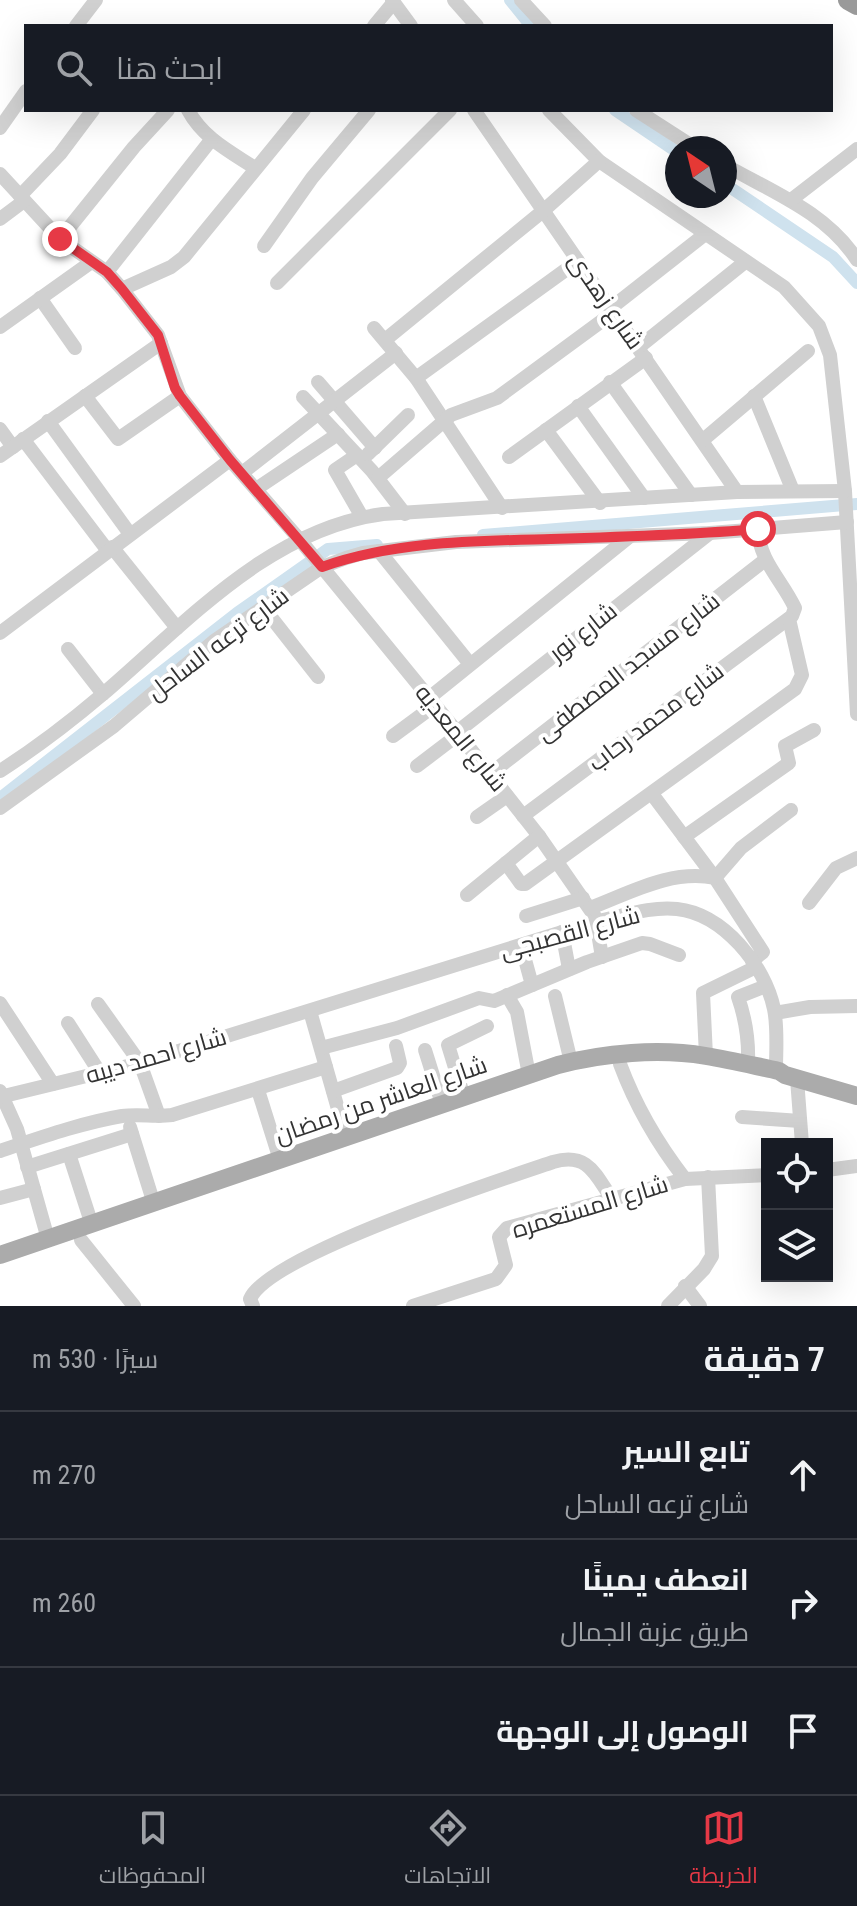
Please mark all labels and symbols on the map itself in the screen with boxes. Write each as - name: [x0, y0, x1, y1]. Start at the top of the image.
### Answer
- north arrow: [665, 136, 737, 208]
- route end: [42, 221, 78, 257]
- street label: شارع زهدى: [561, 247, 650, 356]
- route start: [740, 511, 776, 547]
- street label: شارع ترعه الساحل: [142, 582, 296, 708]
- street label: شارع مسجد المصطفى: [531, 587, 727, 749]
- street label: شارع نور: [542, 597, 624, 670]
- street label: شارع محمد رحاب: [583, 657, 730, 779]
- street label: شارع المعديه: [408, 679, 513, 798]
- street label: شارع القصبجى: [497, 901, 643, 967]
- street label: شارع احمد ديبه: [82, 1023, 230, 1091]
- street label: شارع العاشر من رمضان: [271, 1051, 491, 1151]
- street label: شارع المستعمره: [509, 1170, 672, 1246]

